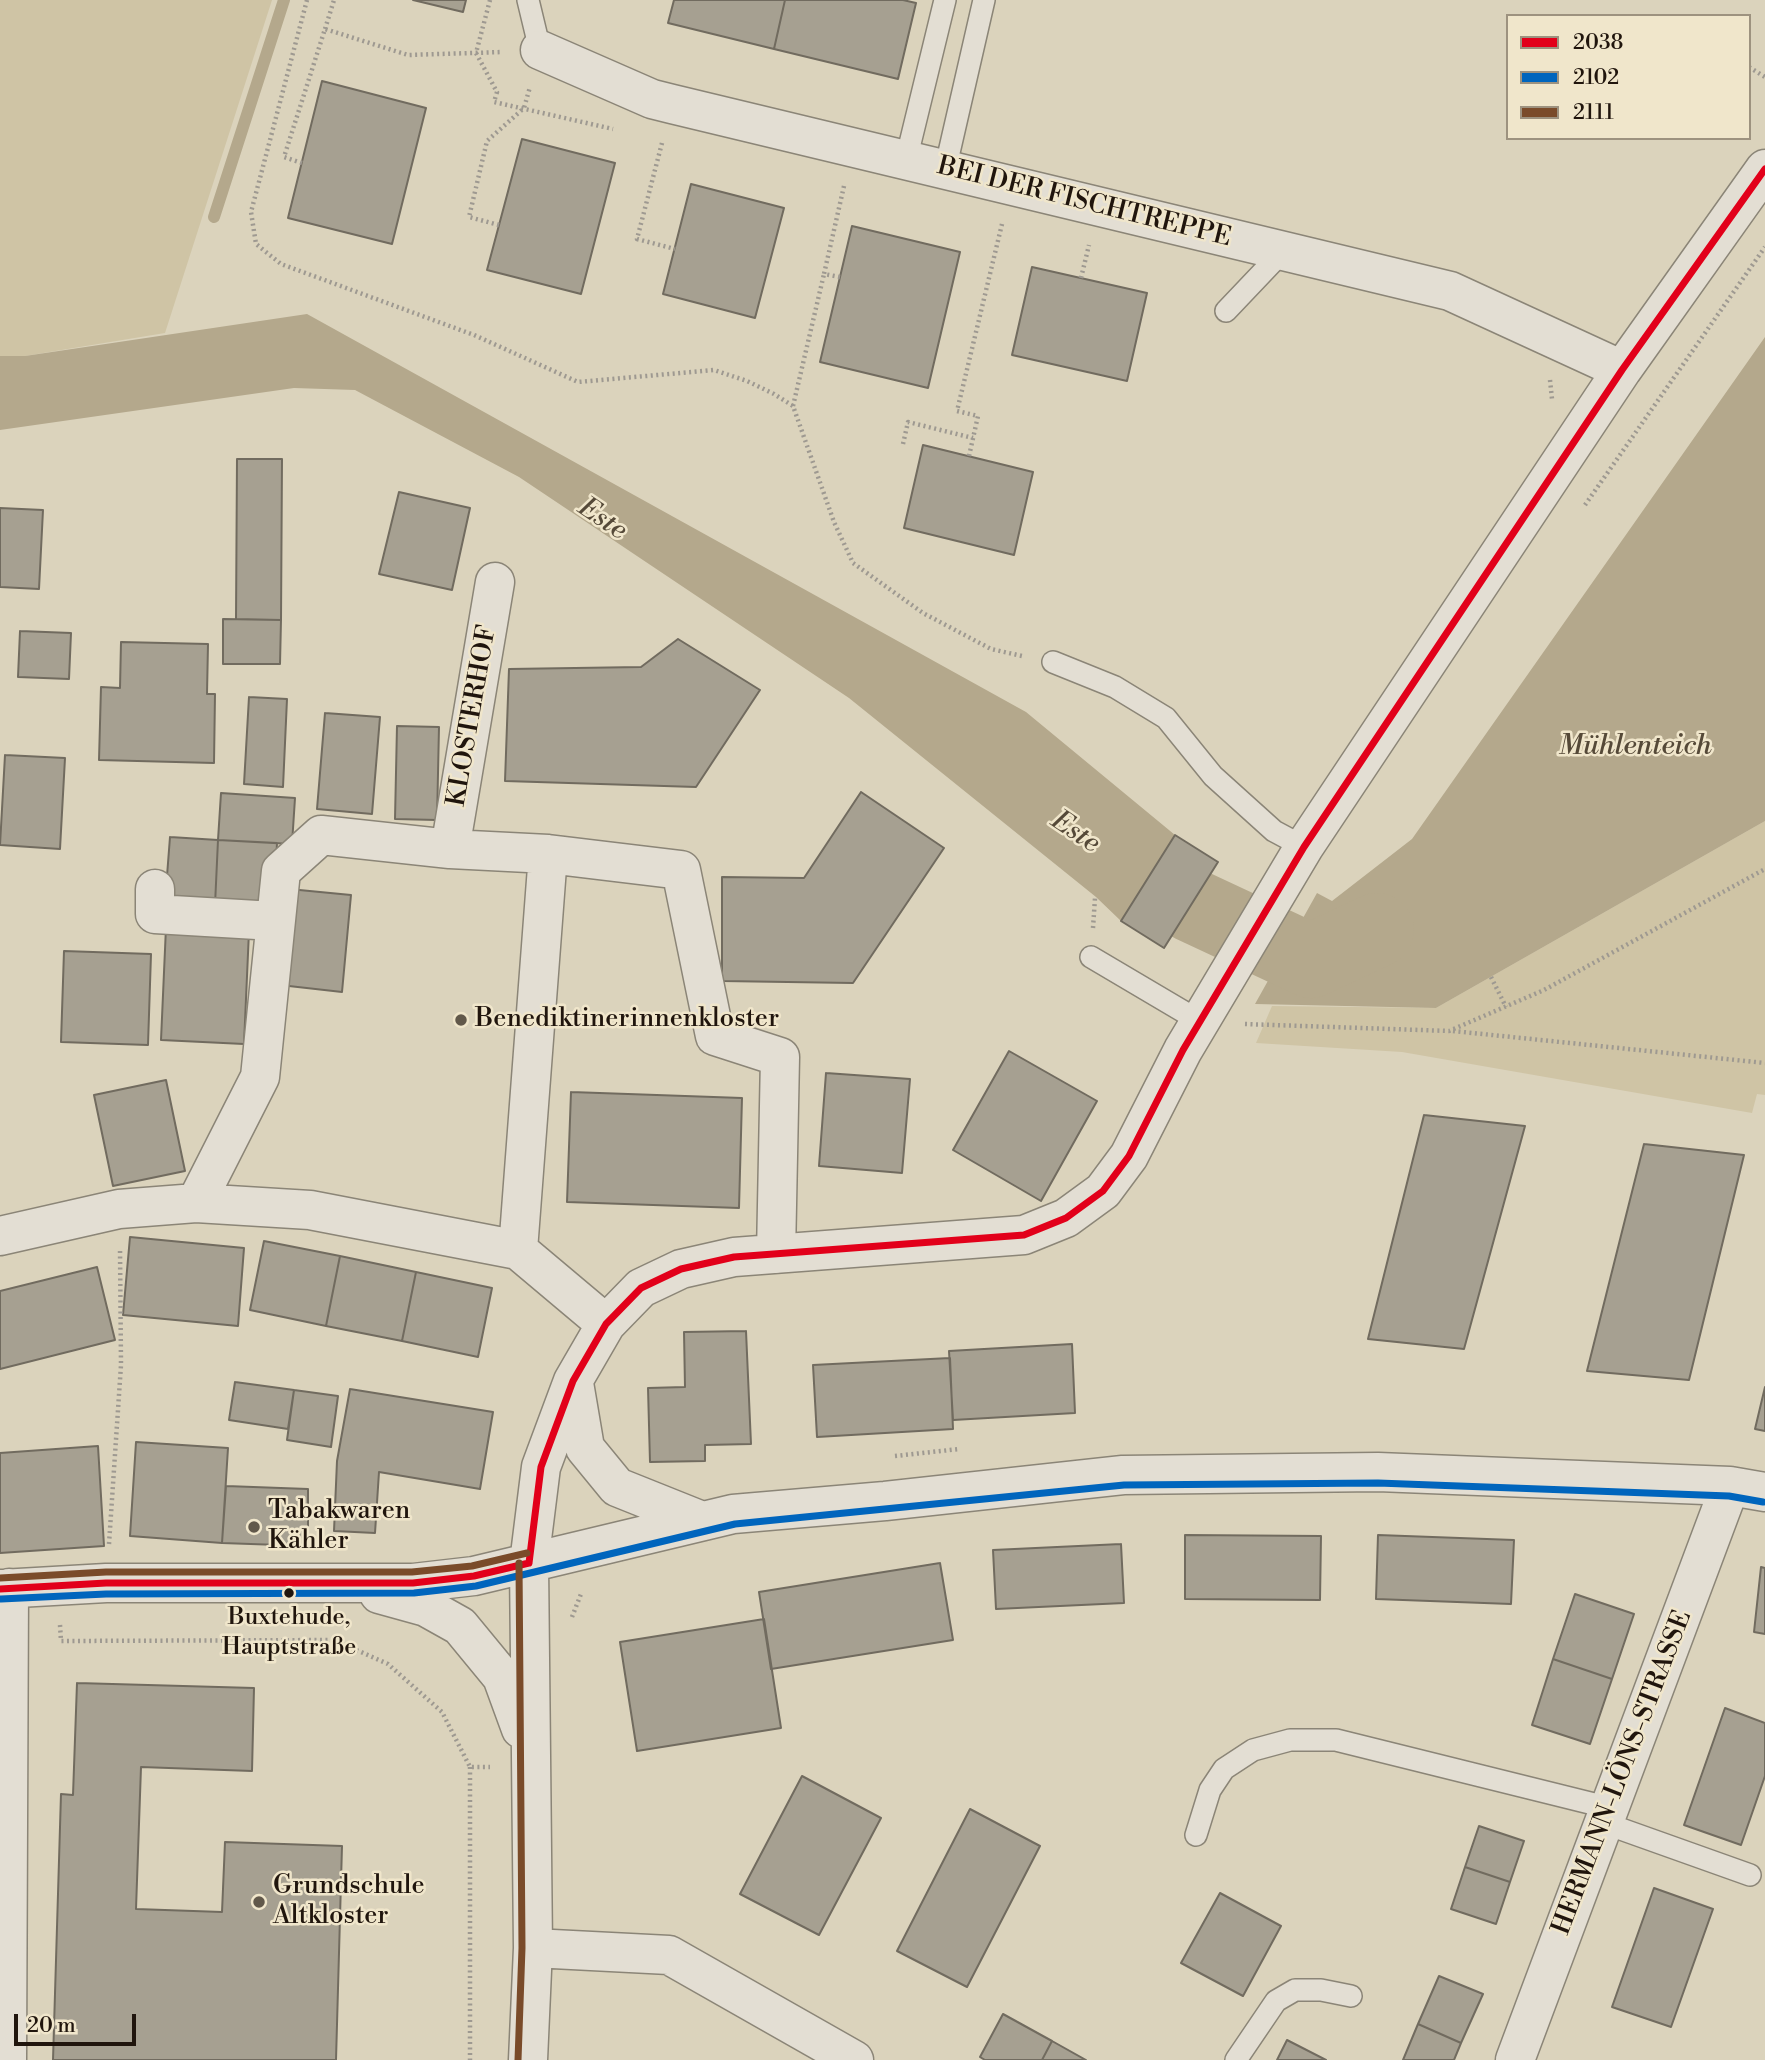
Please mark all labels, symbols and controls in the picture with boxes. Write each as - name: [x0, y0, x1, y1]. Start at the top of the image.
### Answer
- legend: [1506, 14, 1751, 140]
- text: 2038: [1573, 30, 1623, 56]
- text: 2102: [1573, 65, 1619, 91]
- text: 2111: [1573, 100, 1614, 126]
- street label: BEI DER FISCHTREPPE: [934, 151, 1234, 255]
- water label: Este: [571, 492, 633, 548]
- street label: KLOSTERHOF: [442, 623, 504, 809]
- water label: Mühlenteich: [1558, 730, 1712, 764]
- water label: Este: [1044, 805, 1106, 861]
- place label: Benediktinerinnenkloster: [475, 1004, 779, 1036]
- marker: Benediktinerinnenkloster: [453, 1012, 469, 1028]
- place label: Tabakwaren Kähler: [268, 1496, 410, 1558]
- marker: Tabakwaren Kähler: [246, 1519, 262, 1535]
- marker: Buxtehude, Hauptstraße: [282, 1586, 296, 1600]
- place label: Buxtehude, Hauptstraße: [222, 1604, 356, 1660]
- street label: HERMANN-LÖNS-STRASSE: [1547, 1606, 1699, 1940]
- place label: Grundschule Altkloster: [273, 1871, 425, 1932]
- marker: Grundschule Altkloster: [251, 1894, 267, 1910]
- scale bar: [18, 2000, 140, 2044]
- text: 20 m: [27, 2013, 76, 2039]

